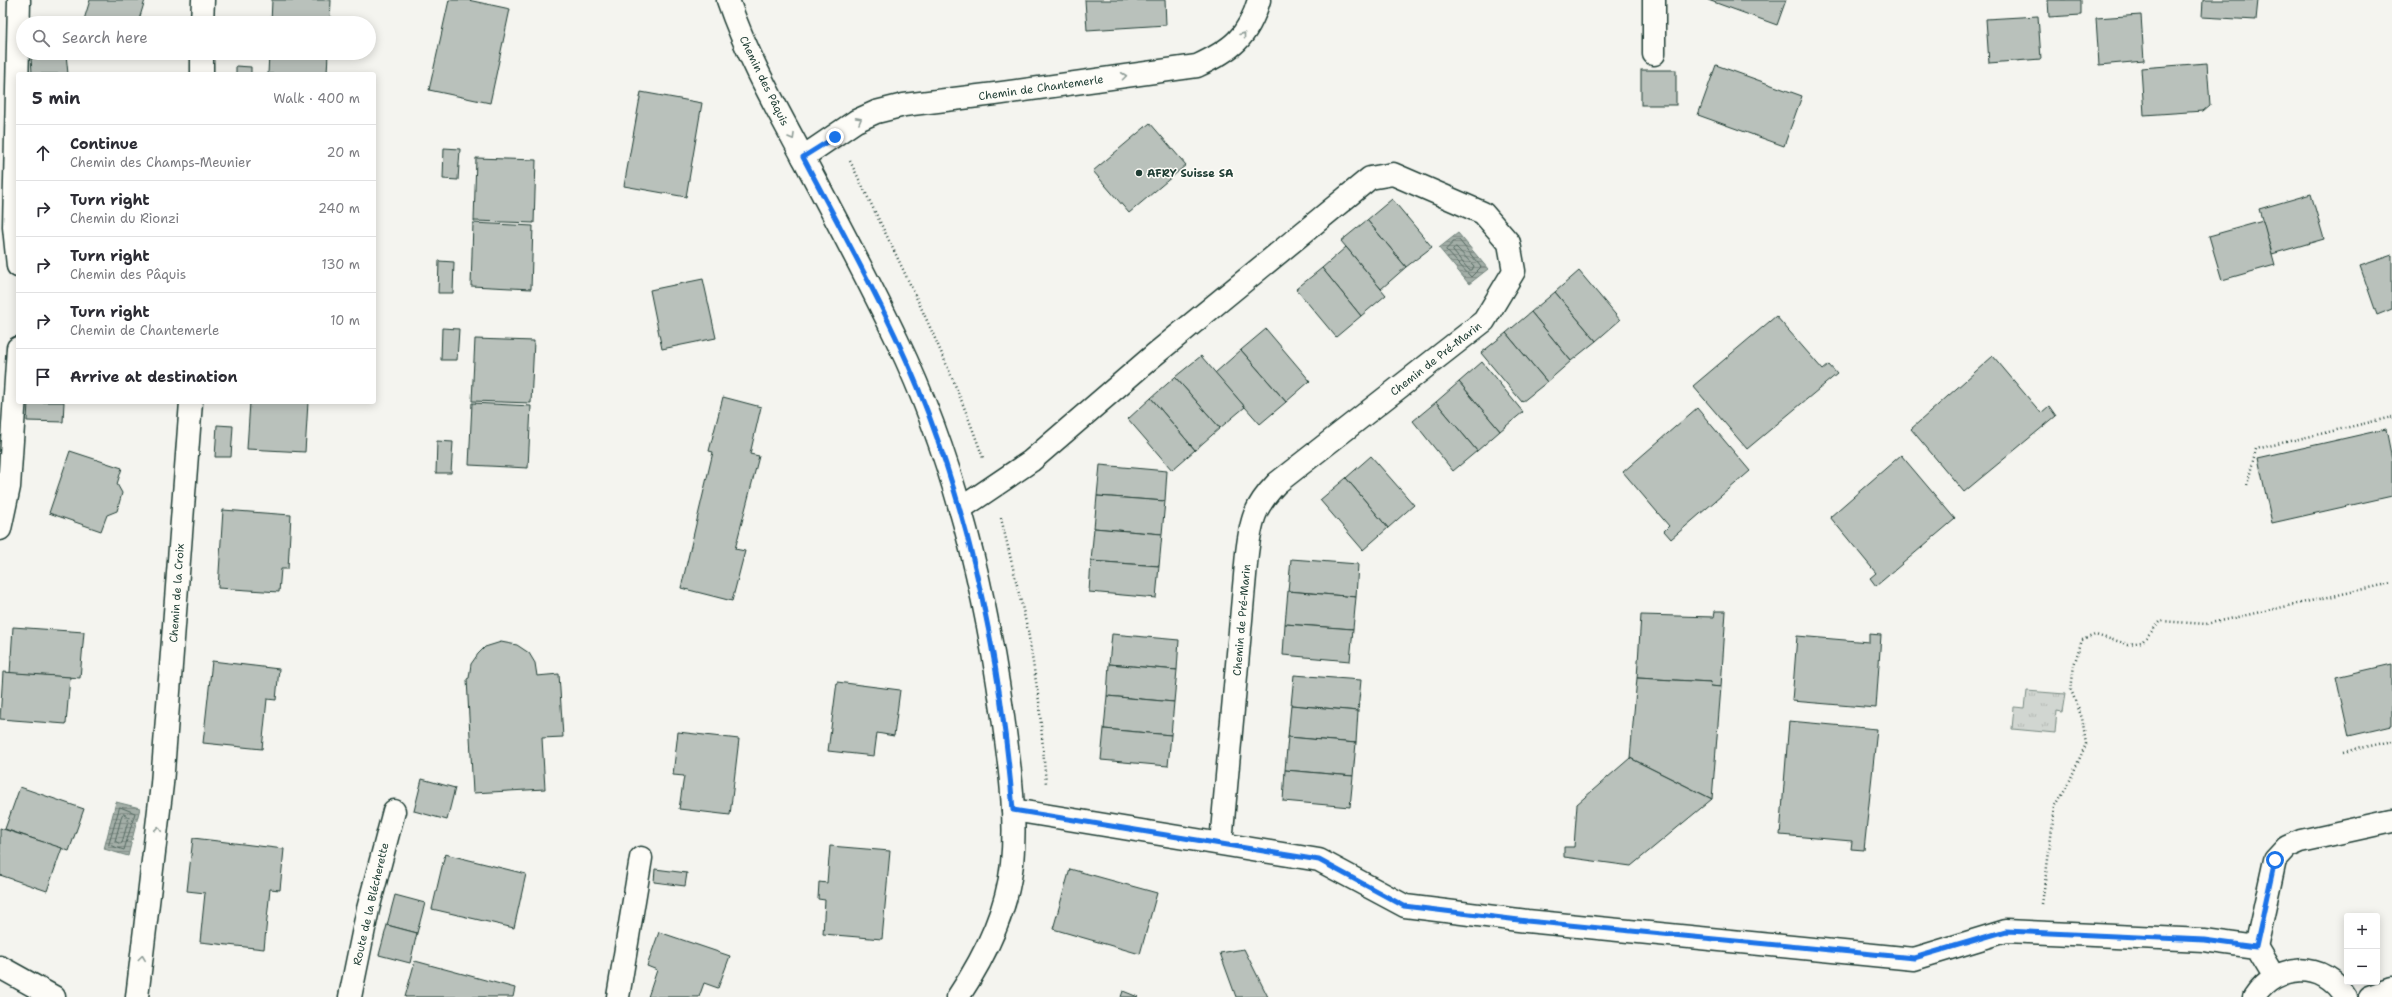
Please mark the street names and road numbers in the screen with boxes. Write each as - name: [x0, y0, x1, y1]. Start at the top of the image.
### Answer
- street label: Chemin des Pâquis: [736, 34, 792, 128]
- street label: Chemin de Chantemerle: [977, 72, 1105, 104]
- street label: Chemin de Pré-Marin: [1387, 318, 1485, 399]
- street label: Chemin de la Croix: [166, 543, 188, 643]
- street label: Chemin de Pré-Marin: [1230, 563, 1254, 676]
- street label: Route de la Blécherette: [350, 841, 392, 967]

